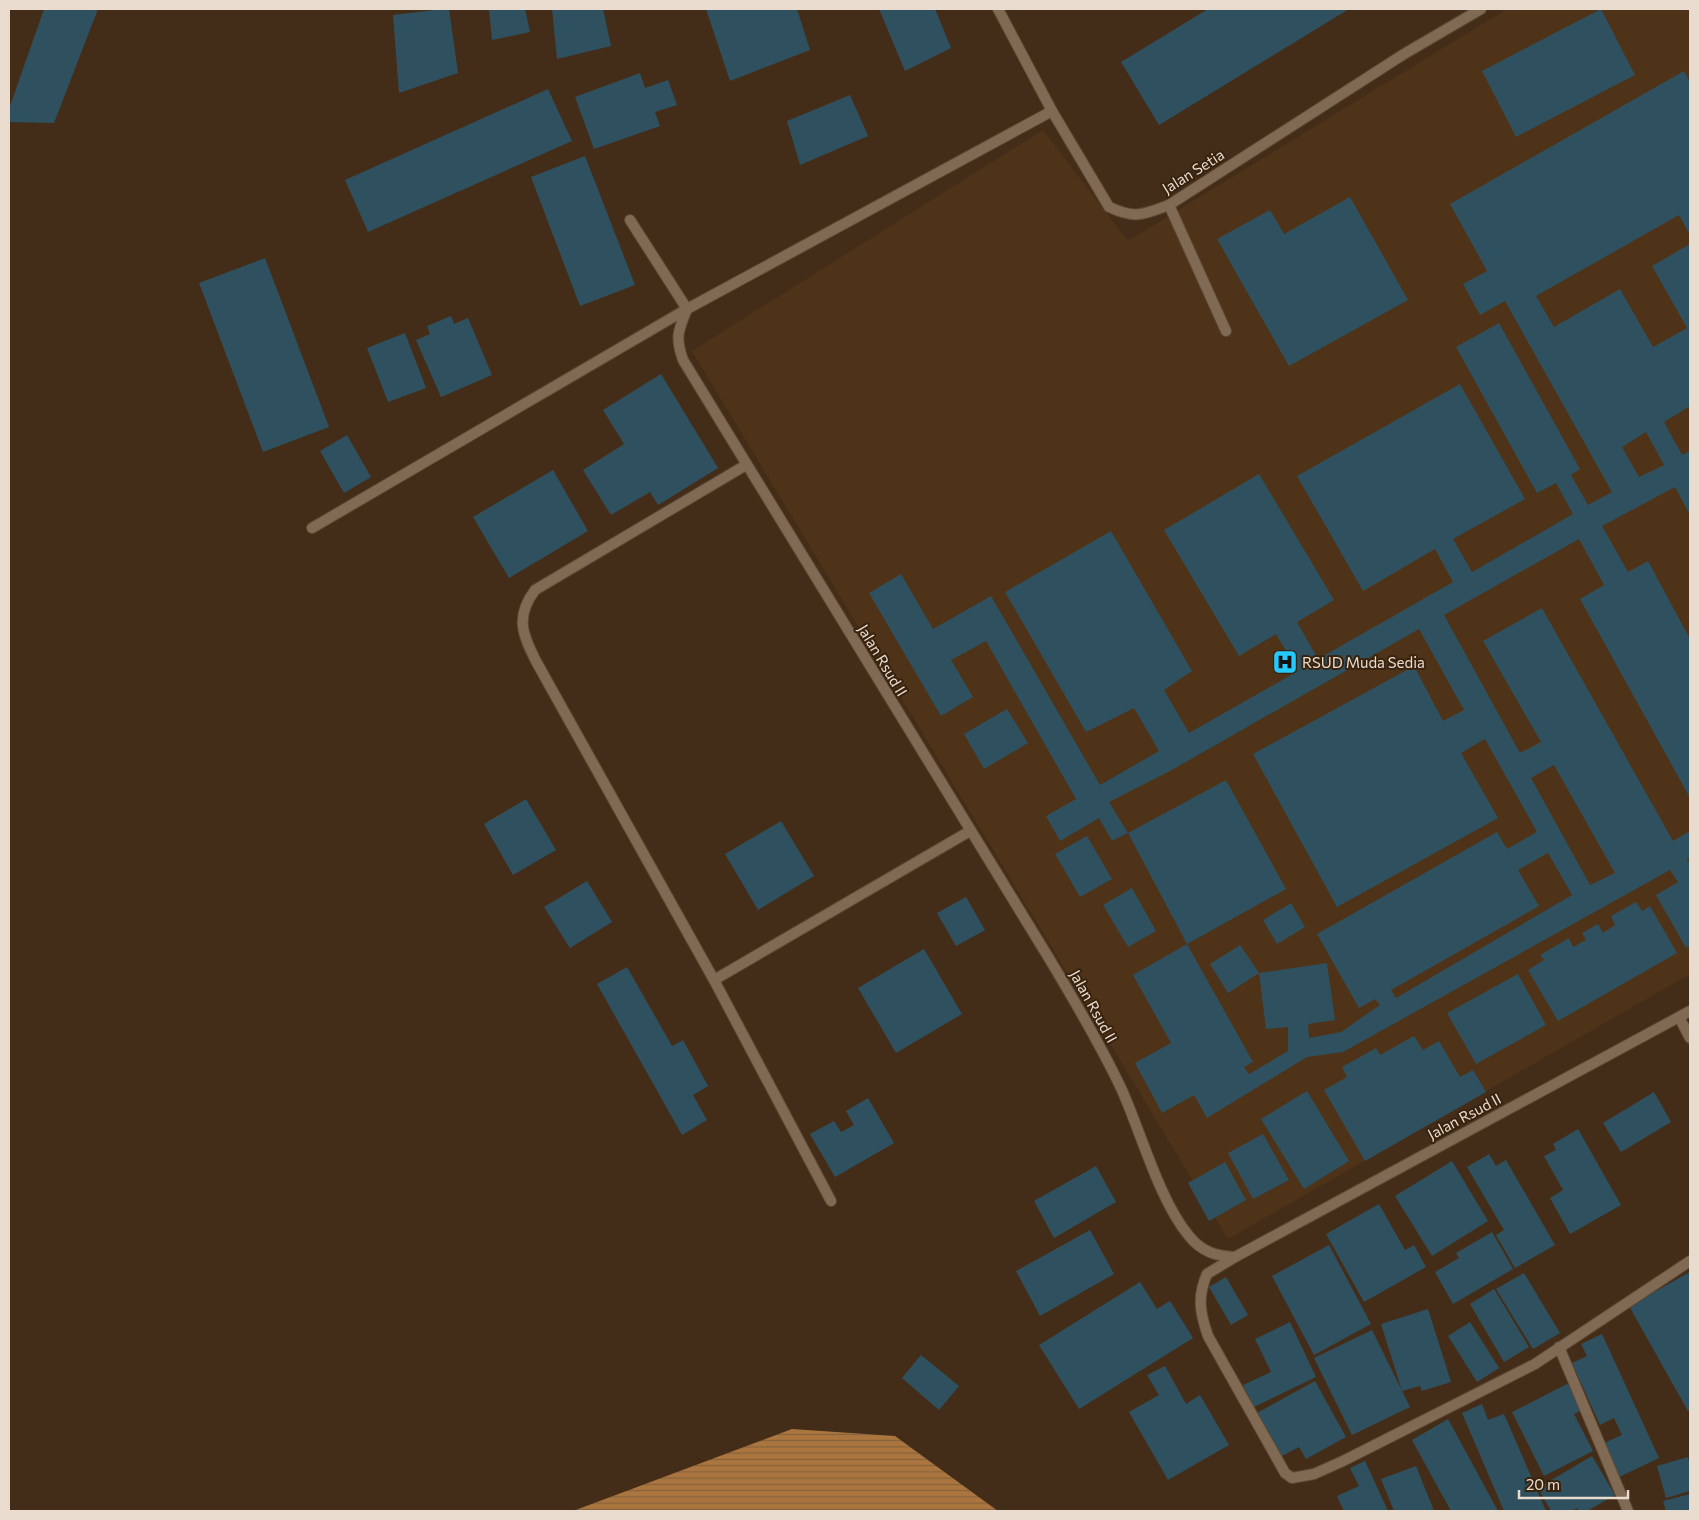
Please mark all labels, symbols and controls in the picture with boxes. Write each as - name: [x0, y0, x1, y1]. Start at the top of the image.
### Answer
- street label: Jalan Setia: [1159, 145, 1227, 197]
- street label: Jalan Rsud II: [855, 621, 911, 699]
- hospital icon: RSUD Muda Sedia: [1272, 649, 1298, 675]
- place label: RSUD Muda Sedia: [1302, 653, 1425, 671]
- street label: Jalan Rsud II: [1067, 966, 1121, 1046]
- street label: Jalan Rsud II: [1424, 1089, 1504, 1143]
- scale bar: [1519, 1468, 1628, 1500]
- text: 20 m: [1526, 1475, 1560, 1493]

